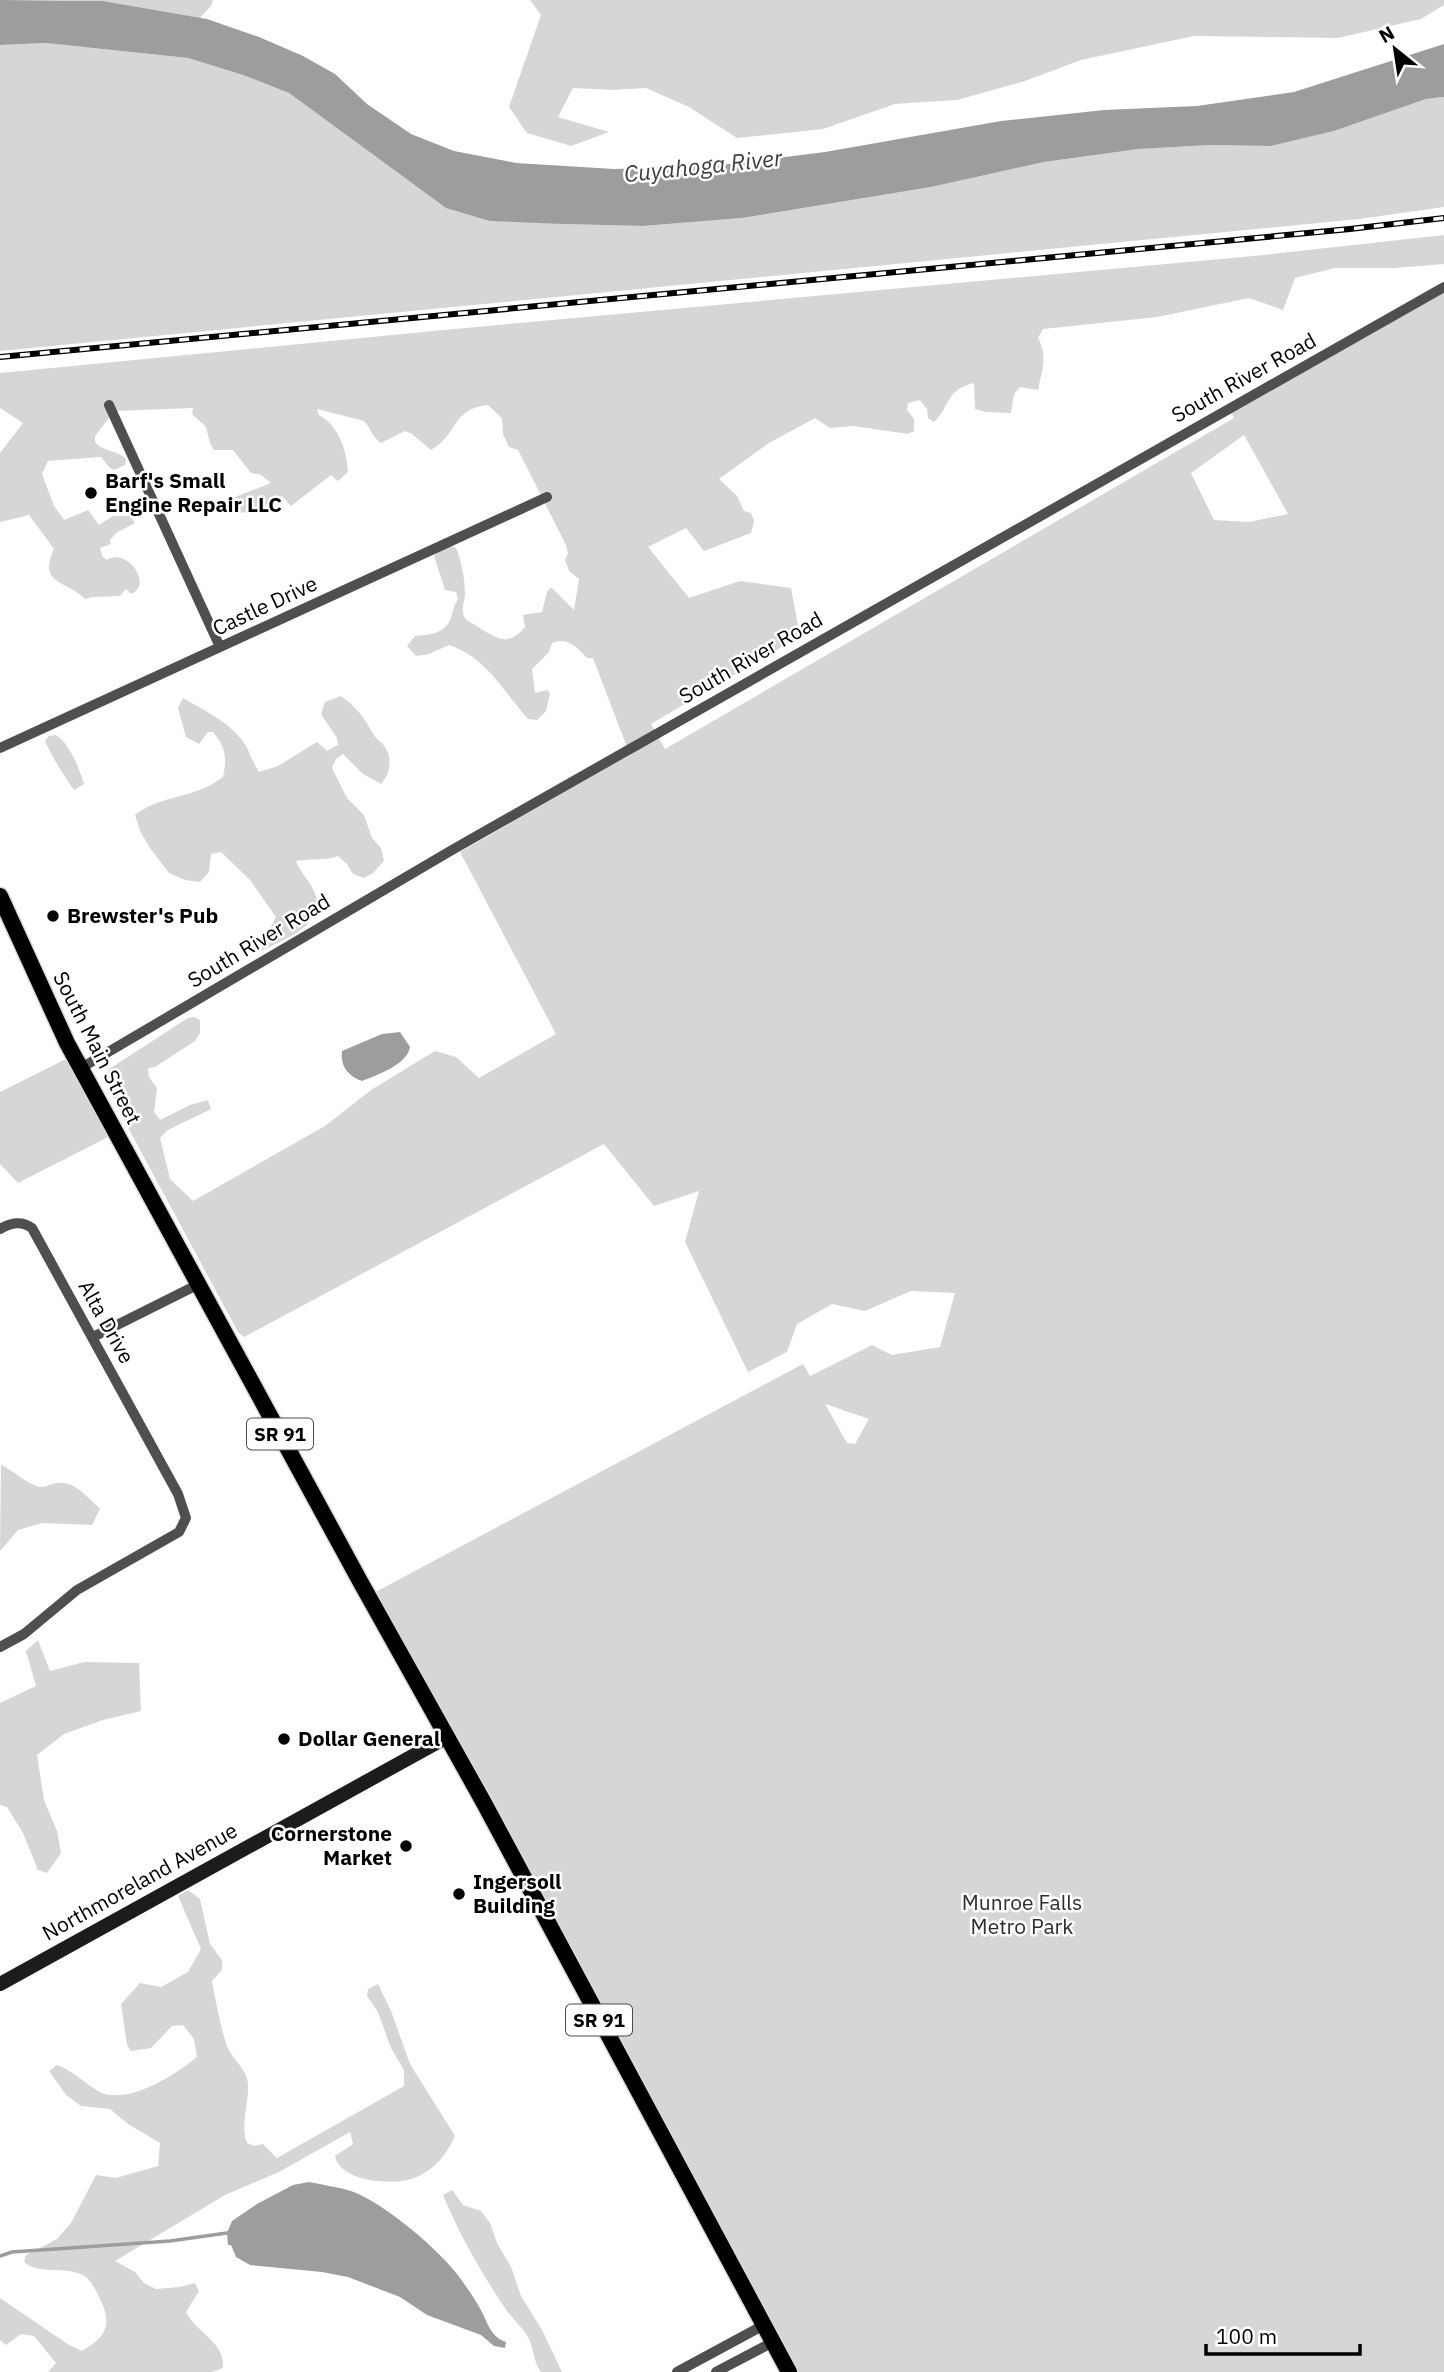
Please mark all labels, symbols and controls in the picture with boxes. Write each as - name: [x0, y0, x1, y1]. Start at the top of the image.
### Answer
- north arrow: [1360, 14, 1430, 84]
- text: N: [1375, 20, 1398, 48]
- water label: Cuyahoga River: [622, 142, 784, 188]
- street label: South River Road: [1166, 326, 1321, 429]
- place label: Barf's Small Engine Repair LLC: [105, 466, 282, 518]
- marker: Barf's Small Engine Repair LLC: [83, 485, 99, 501]
- street label: Castle Drive: [208, 569, 322, 642]
- street label: South River Road: [674, 605, 827, 710]
- street label: South River Road: [182, 887, 335, 994]
- place label: Brewster's Pub: [67, 901, 218, 929]
- marker: Brewster's Pub: [45, 908, 61, 924]
- street label: South Main Street: [47, 966, 149, 1129]
- street label: Alta Drive: [72, 1275, 141, 1368]
- road number: SR 91: [247, 1418, 313, 1450]
- place label: Dollar General: [298, 1724, 440, 1752]
- marker: Dollar General: [276, 1731, 292, 1747]
- street label: Northmoreland Avenue: [37, 1816, 242, 1946]
- place label: Cornerstone Market: [271, 1819, 392, 1871]
- marker: Cornerstone Market: [398, 1838, 414, 1854]
- place label: Ingersoll Building: [473, 1867, 561, 1919]
- marker: Ingersoll Building: [451, 1886, 467, 1902]
- park label: Munroe Falls Metro Park: [962, 1888, 1082, 1940]
- road number: SR 91: [566, 2004, 632, 2036]
- scale bar: [1206, 2312, 1360, 2356]
- text: 100 m: [1216, 2322, 1277, 2350]

